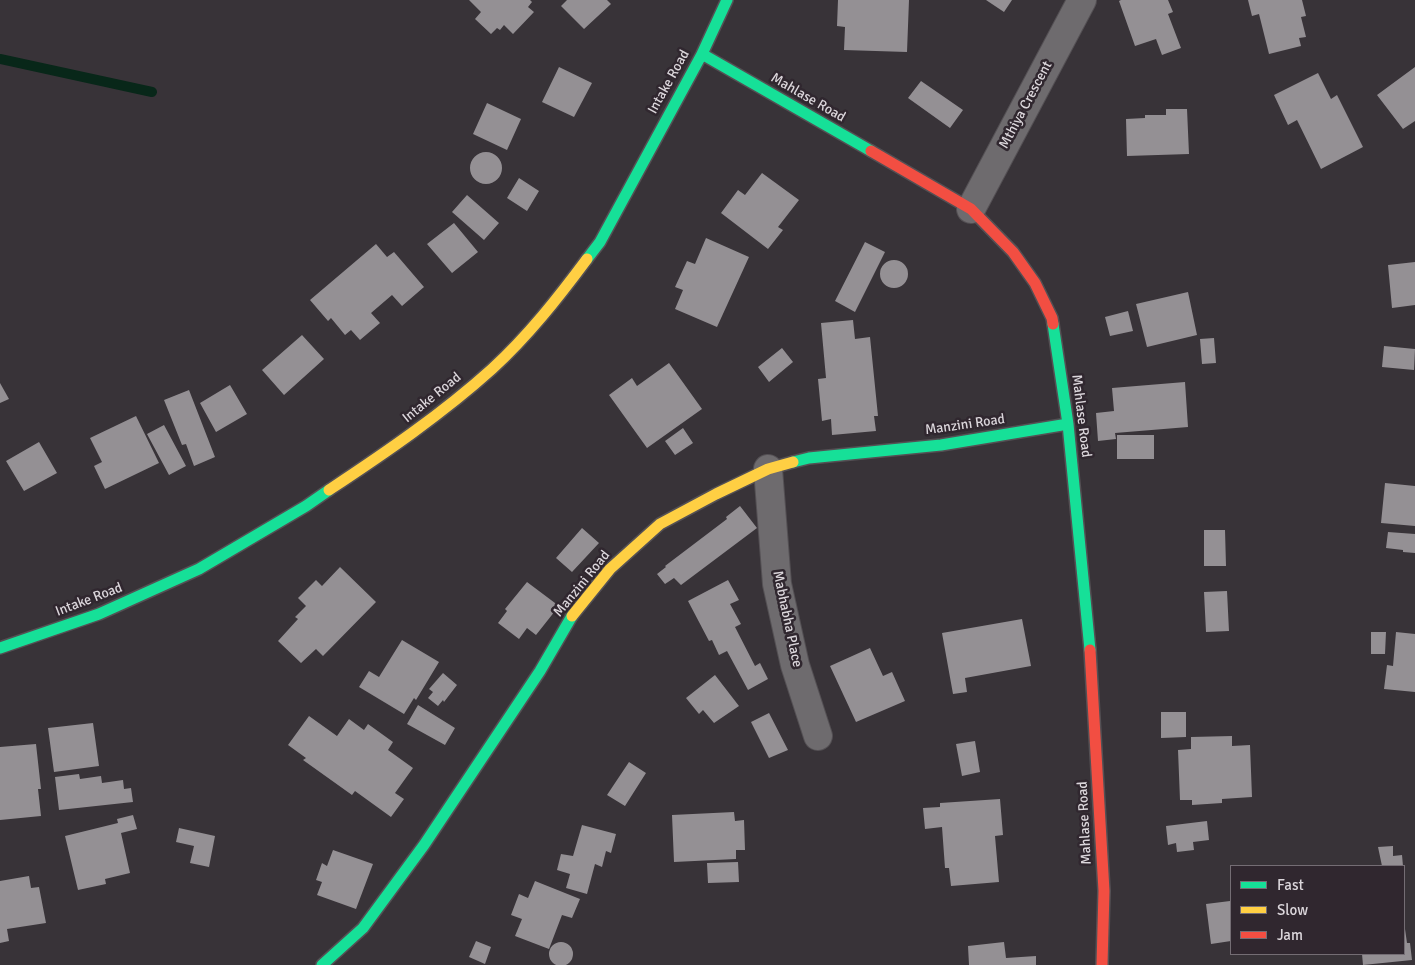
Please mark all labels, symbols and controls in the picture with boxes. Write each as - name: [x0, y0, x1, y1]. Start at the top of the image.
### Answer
- street label: Intake Road: [645, 47, 693, 117]
- street label: Mthiya Crescent: [996, 58, 1056, 152]
- street label: Mahlase Road: [768, 70, 848, 126]
- street label: Intake Road: [399, 369, 465, 427]
- street label: Mahlase Road: [1068, 374, 1094, 458]
- street label: Manzini Road: [924, 411, 1006, 439]
- street label: Manzini Road: [550, 547, 614, 621]
- street label: Mabhabha Place: [769, 569, 805, 669]
- street label: Intake Road: [53, 580, 125, 620]
- street label: Mahlase Road: [1074, 781, 1096, 865]
- legend: [1230, 865, 1405, 955]
- text: Fast: [1277, 876, 1304, 894]
- text: Slow: [1277, 901, 1308, 919]
- text: Jam: [1277, 926, 1303, 944]

